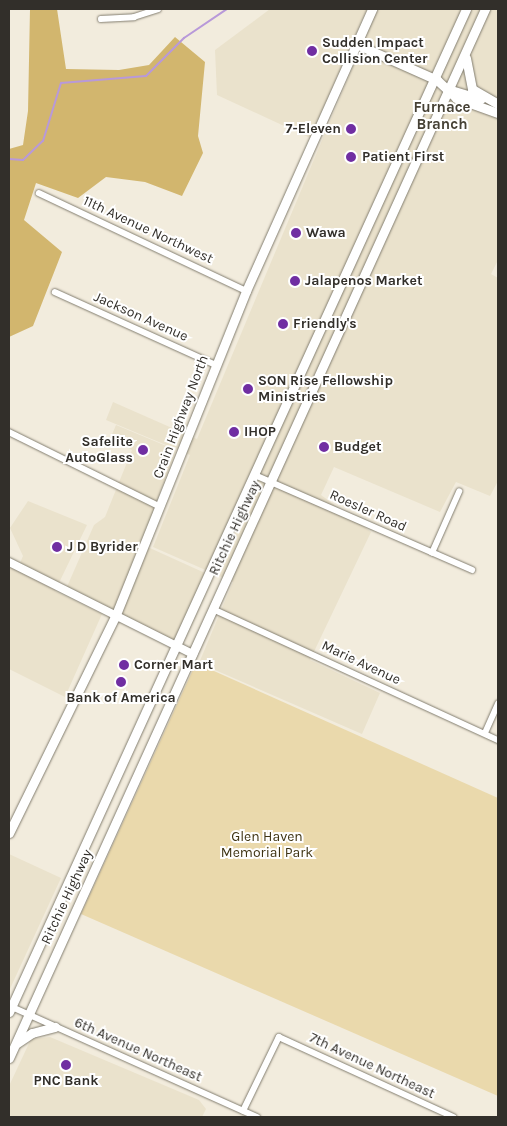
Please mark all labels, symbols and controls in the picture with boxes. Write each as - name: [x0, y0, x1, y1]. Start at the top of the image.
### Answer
- place label: Sudden Impact Collision Center: [322, 35, 428, 68]
- marker: Sudden Impact Collision Center: [306, 45, 318, 57]
- district label: Furnace Branch: [413, 98, 471, 133]
- place label: 7-Eleven: [286, 121, 341, 137]
- marker: 7-Eleven: [345, 123, 357, 135]
- place label: Patient First: [362, 149, 444, 165]
- marker: Patient First: [344, 150, 358, 164]
- street label: 11th Avenue Northwest: [80, 192, 216, 268]
- place label: Wawa: [306, 225, 346, 241]
- marker: Wawa: [290, 227, 302, 239]
- place label: Jalapenos Market: [305, 273, 423, 289]
- marker: Jalapenos Market: [289, 275, 301, 287]
- street label: Jackson Avenue: [91, 289, 191, 345]
- place label: Friendly's: [293, 316, 357, 332]
- marker: Friendly's: [277, 318, 289, 330]
- street label: Crain Highway North: [150, 353, 212, 481]
- place label: SON Rise Fellowship Ministries: [258, 373, 393, 406]
- marker: SON Rise Fellowship Ministries: [242, 383, 254, 395]
- place label: IHOP: [244, 424, 276, 440]
- marker: IHOP: [228, 426, 240, 438]
- place label: Safelite AutoGlass: [65, 434, 133, 467]
- place label: Budget: [334, 439, 382, 455]
- marker: Budget: [318, 441, 330, 453]
- marker: Safelite AutoGlass: [137, 444, 149, 456]
- street label: Ritchie Highway: [206, 478, 264, 578]
- street label: Roesler Road: [327, 487, 409, 535]
- place label: J D Byrider: [67, 539, 138, 555]
- marker: J D Byrider: [51, 541, 63, 553]
- street label: Marie Avenue: [319, 637, 403, 689]
- place label: Corner Mart: [134, 657, 213, 673]
- marker: Corner Mart: [118, 659, 130, 671]
- marker: Bank of America: [115, 676, 127, 688]
- place label: Bank of America: [66, 690, 176, 706]
- park label: Glen Haven Memorial Park: [221, 829, 313, 862]
- street label: Ritchie Highway: [38, 847, 96, 947]
- street label: 6th Avenue Northeast: [72, 1014, 204, 1086]
- street label: 7th Avenue Northeast: [307, 1030, 437, 1102]
- marker: PNC Bank: [60, 1059, 72, 1071]
- place label: PNC Bank: [34, 1073, 98, 1089]

